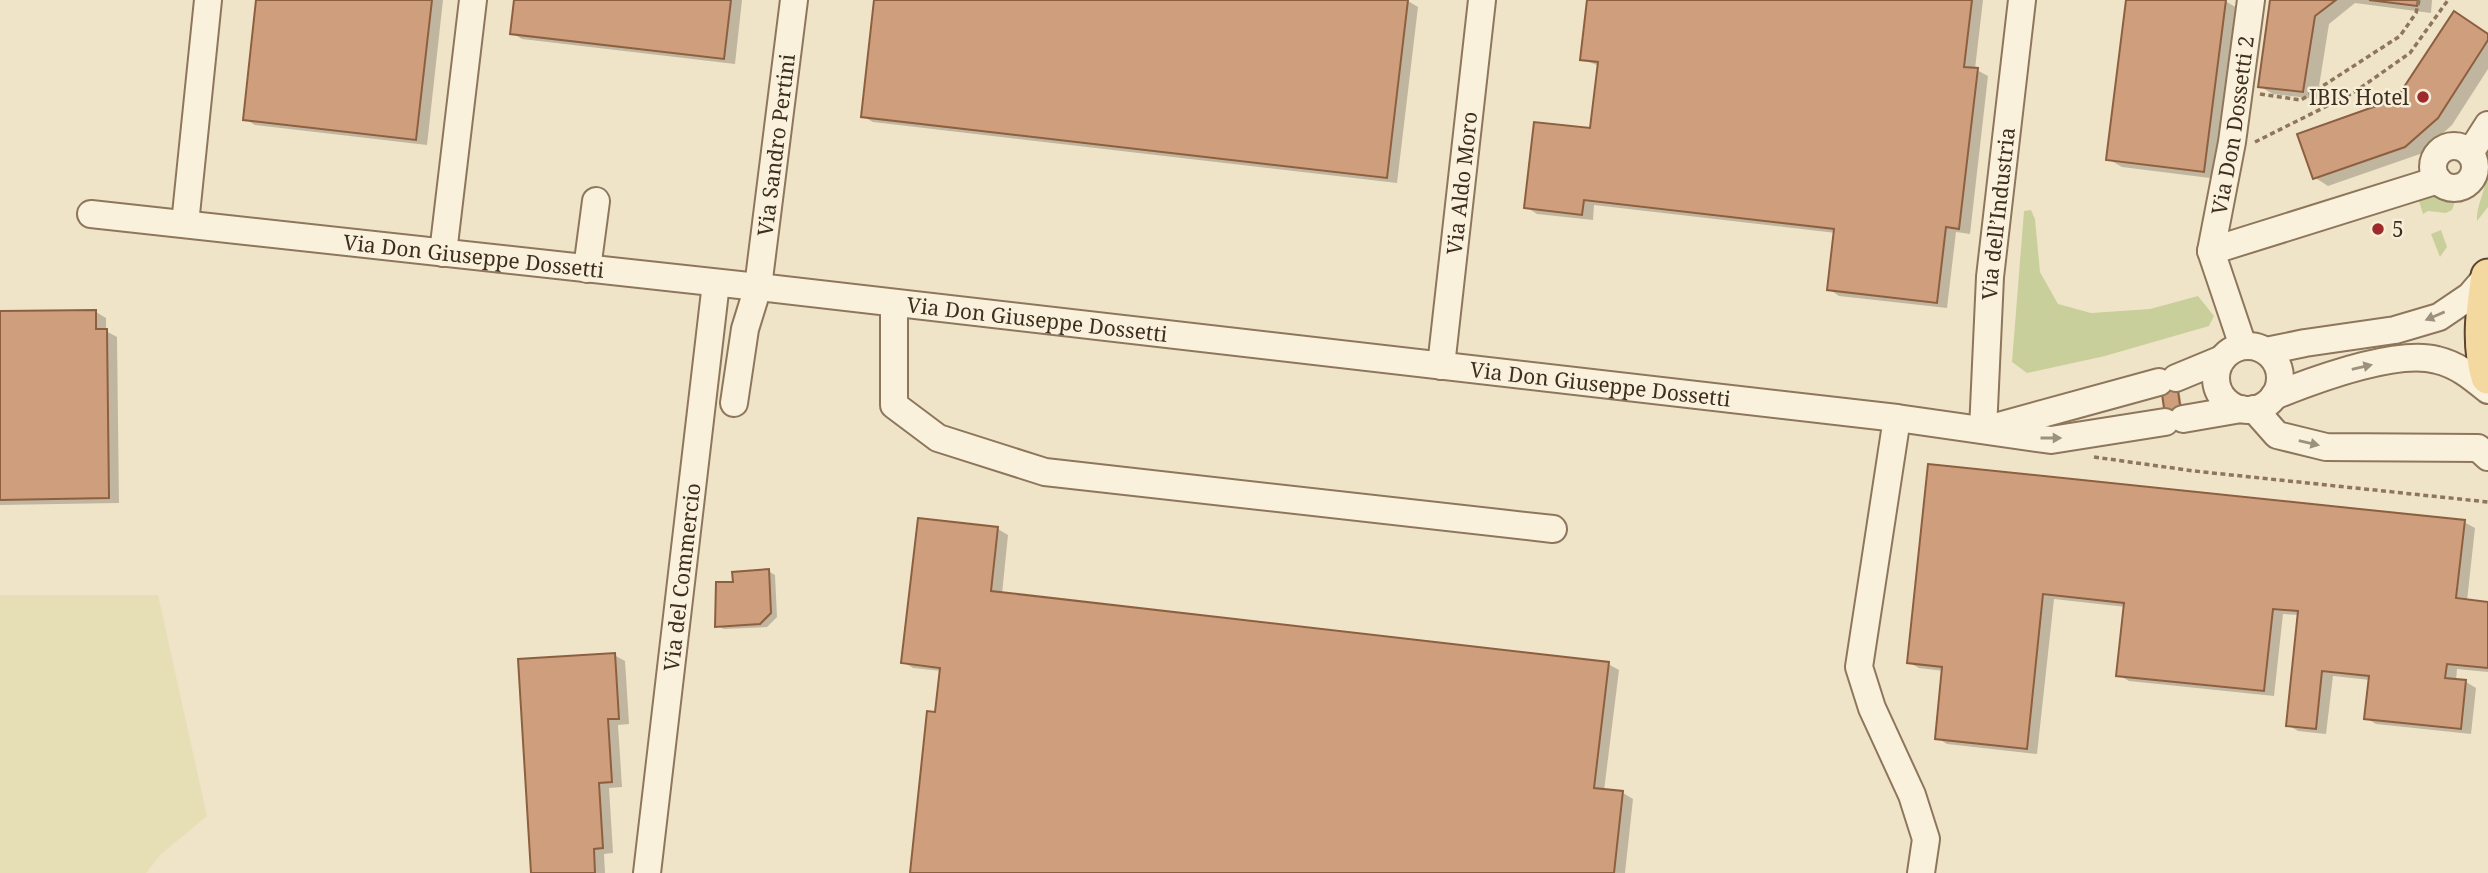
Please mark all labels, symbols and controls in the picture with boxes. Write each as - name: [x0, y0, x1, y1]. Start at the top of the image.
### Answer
- street label: Via Don Dossetti 2: [2204, 34, 2260, 217]
- street label: Via Sandro Pertini: [751, 52, 801, 238]
- place label: IBIS Hotel: [2309, 83, 2409, 111]
- marker: IBIS Hotel: [2415, 89, 2431, 105]
- street label: Via Aldo Moro: [1440, 110, 1483, 256]
- street label: Via dell’Industria: [1975, 126, 2021, 301]
- place label: 5: [2392, 215, 2404, 243]
- marker: 5: [2370, 221, 2386, 237]
- street label: Via Don Giuseppe Dossetti: [342, 228, 606, 284]
- street label: Via Don Giuseppe Dossetti: [905, 290, 1169, 348]
- one-way arrow: [2424, 311, 2445, 322]
- street label: Via Don Giuseppe Dossetti: [1469, 355, 1733, 413]
- one-way arrow: [2351, 361, 2373, 372]
- one-way arrow: [2040, 432, 2062, 444]
- one-way arrow: [2298, 438, 2320, 449]
- street label: Via del Commercio: [657, 481, 707, 673]

